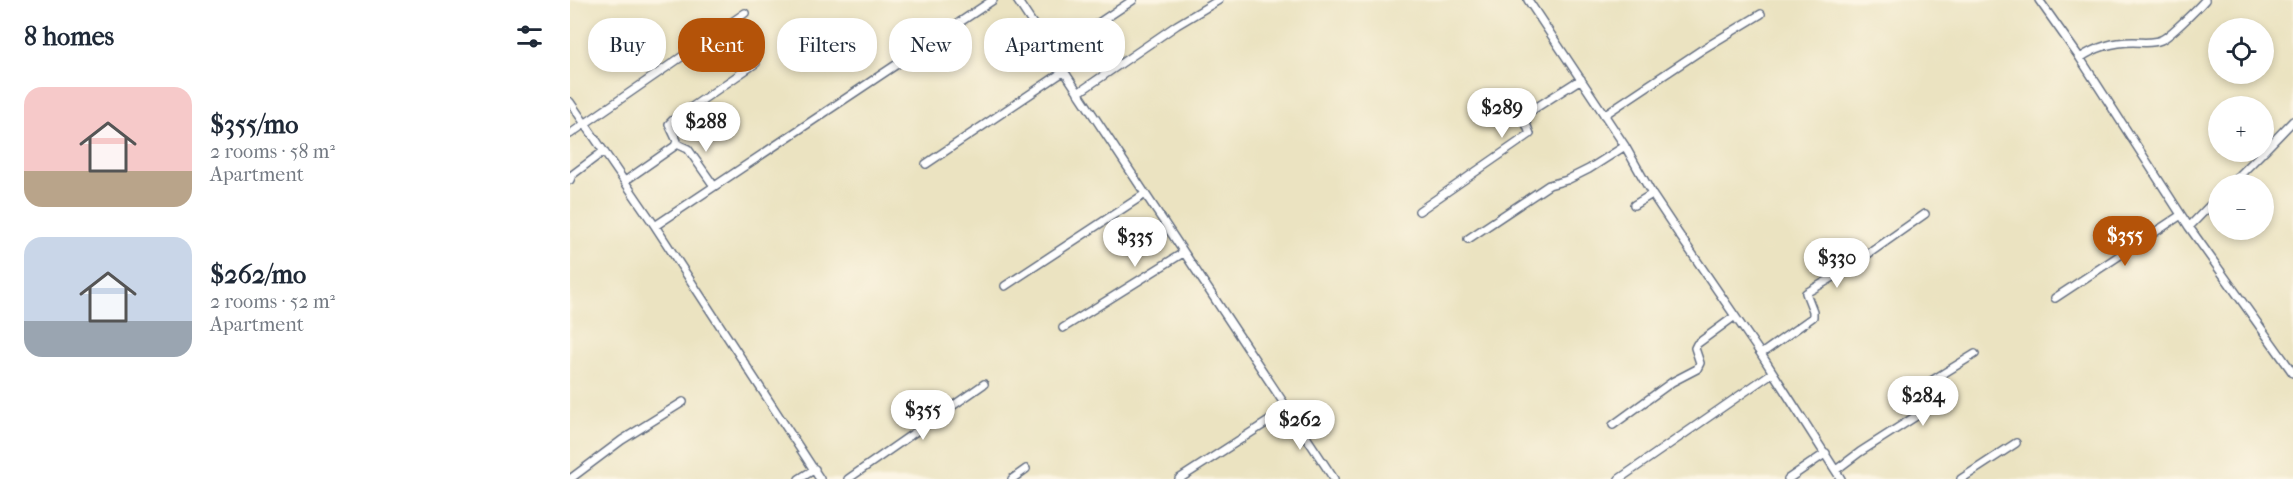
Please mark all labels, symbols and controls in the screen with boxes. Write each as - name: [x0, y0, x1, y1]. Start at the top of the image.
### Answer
- chip: Buy: [588, 18, 666, 72]
- chip: Rent: [678, 18, 765, 72]
- chip: Filters: [777, 18, 877, 72]
- chip: New: [889, 18, 972, 72]
- chip: Apartment: [984, 18, 1125, 72]
- map controls: [2208, 18, 2274, 240]
- button: locate: [2208, 18, 2274, 84]
- icon: filters: [513, 20, 546, 53]
- text: 8 homes: [24, 21, 114, 52]
- pin: $289: [1466, 88, 1538, 139]
- text: $289: [1481, 96, 1523, 119]
- button: +: [2208, 96, 2274, 162]
- pin: $288: [670, 102, 742, 153]
- text: $355/mo: [210, 109, 298, 140]
- text: $288: [685, 110, 727, 133]
- icon: home: [72, 111, 144, 183]
- text: 2 rooms · 58 m²: [210, 140, 335, 163]
- text: Apartment: [210, 163, 304, 186]
- button: −: [2208, 174, 2274, 240]
- pin: $355: [2089, 216, 2161, 267]
- pin: $335: [1099, 217, 1171, 268]
- text: $355: [2107, 224, 2143, 247]
- text: $335: [1117, 225, 1153, 248]
- pin: $330: [1801, 238, 1873, 289]
- text: $330: [1818, 246, 1856, 269]
- text: $262/mo: [210, 259, 306, 290]
- icon: home: [72, 261, 144, 333]
- text: 2 rooms · 52 m²: [210, 290, 335, 313]
- text: Apartment: [210, 313, 304, 336]
- pin: $284: [1887, 376, 1959, 427]
- text: $284: [1901, 384, 1945, 407]
- pin: $355: [887, 390, 959, 441]
- text: $355: [905, 398, 941, 421]
- pin: $262: [1264, 400, 1336, 451]
- text: $262: [1279, 408, 1321, 431]

